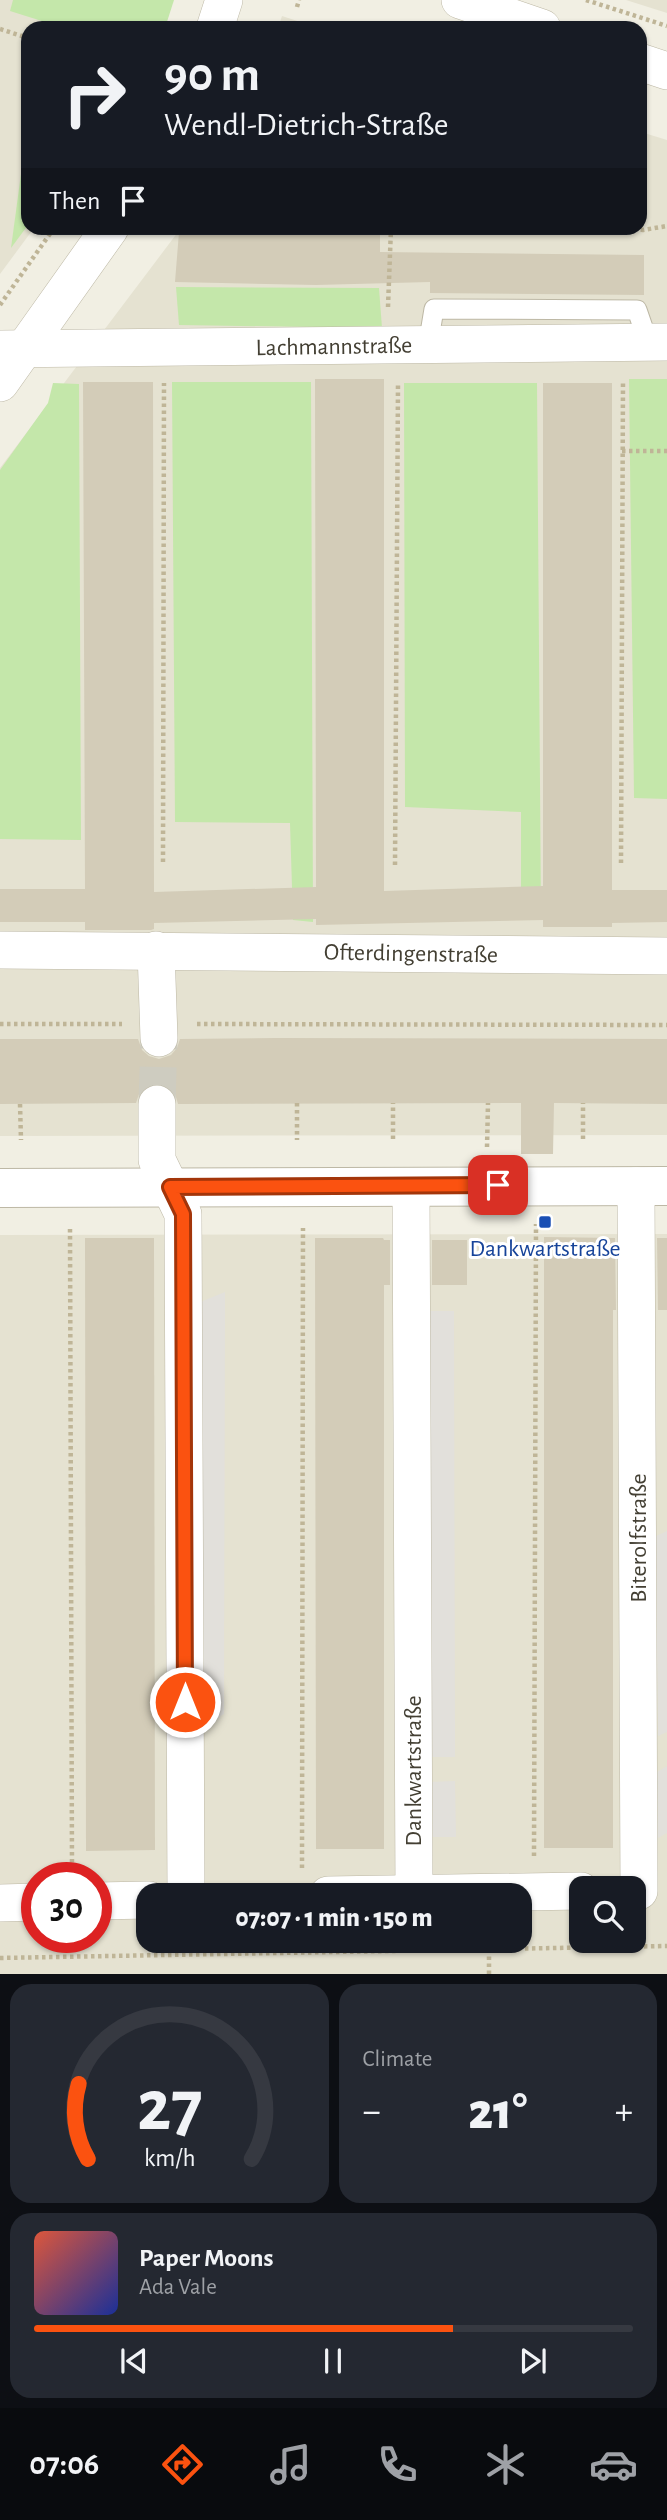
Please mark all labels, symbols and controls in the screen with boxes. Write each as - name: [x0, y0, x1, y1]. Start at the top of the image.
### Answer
- icon: right: [49, 49, 140, 140]
- text: 90 m: [164, 51, 260, 100]
- text: Wendl-Dietrich-Straße: [164, 109, 449, 141]
- icon: arrive: [114, 182, 152, 220]
- text: Then: [49, 188, 100, 214]
- street label: Lachmannstraße: [256, 334, 413, 360]
- street label: Ofterdingenstraße: [324, 940, 498, 968]
- pin: [468, 1155, 528, 1215]
- icon: arrive: [479, 1166, 517, 1204]
- marker: Dankwartstraße: [537, 1214, 553, 1230]
- place label: Dankwartstraße: [469, 1237, 621, 1261]
- street label: Biterolfstraße: [627, 1473, 651, 1603]
- position arrow: [148, 1665, 222, 1739]
- street label: Dankwartstraße: [402, 1695, 426, 1847]
- speed limit sign: 30: [21, 1862, 112, 1953]
- map controls: [569, 1876, 646, 1953]
- button: search: [569, 1876, 646, 1953]
- text: 07:07 · 1 min · 150 m: [235, 1905, 433, 1931]
- text: Climate: [363, 2048, 432, 2071]
- text: 27: [136, 2072, 202, 2145]
- text: 21°: [468, 2086, 527, 2138]
- text: −: [363, 2093, 381, 2131]
- text: +: [615, 2093, 633, 2131]
- text: km/h: [143, 2146, 195, 2171]
- text: Paper Moons: [139, 2245, 274, 2271]
- text: Ada Vale: [139, 2276, 217, 2299]
- icon: previous: [115, 2342, 153, 2380]
- icon: pause: [314, 2342, 352, 2380]
- icon: next: [514, 2342, 552, 2380]
- icon: directions: [158, 2440, 207, 2489]
- icon: music: [266, 2440, 315, 2489]
- icon: phone: [373, 2440, 422, 2489]
- icon: climate: [481, 2440, 530, 2489]
- icon: car: [589, 2440, 638, 2489]
- text: 07:06: [29, 2448, 99, 2480]

